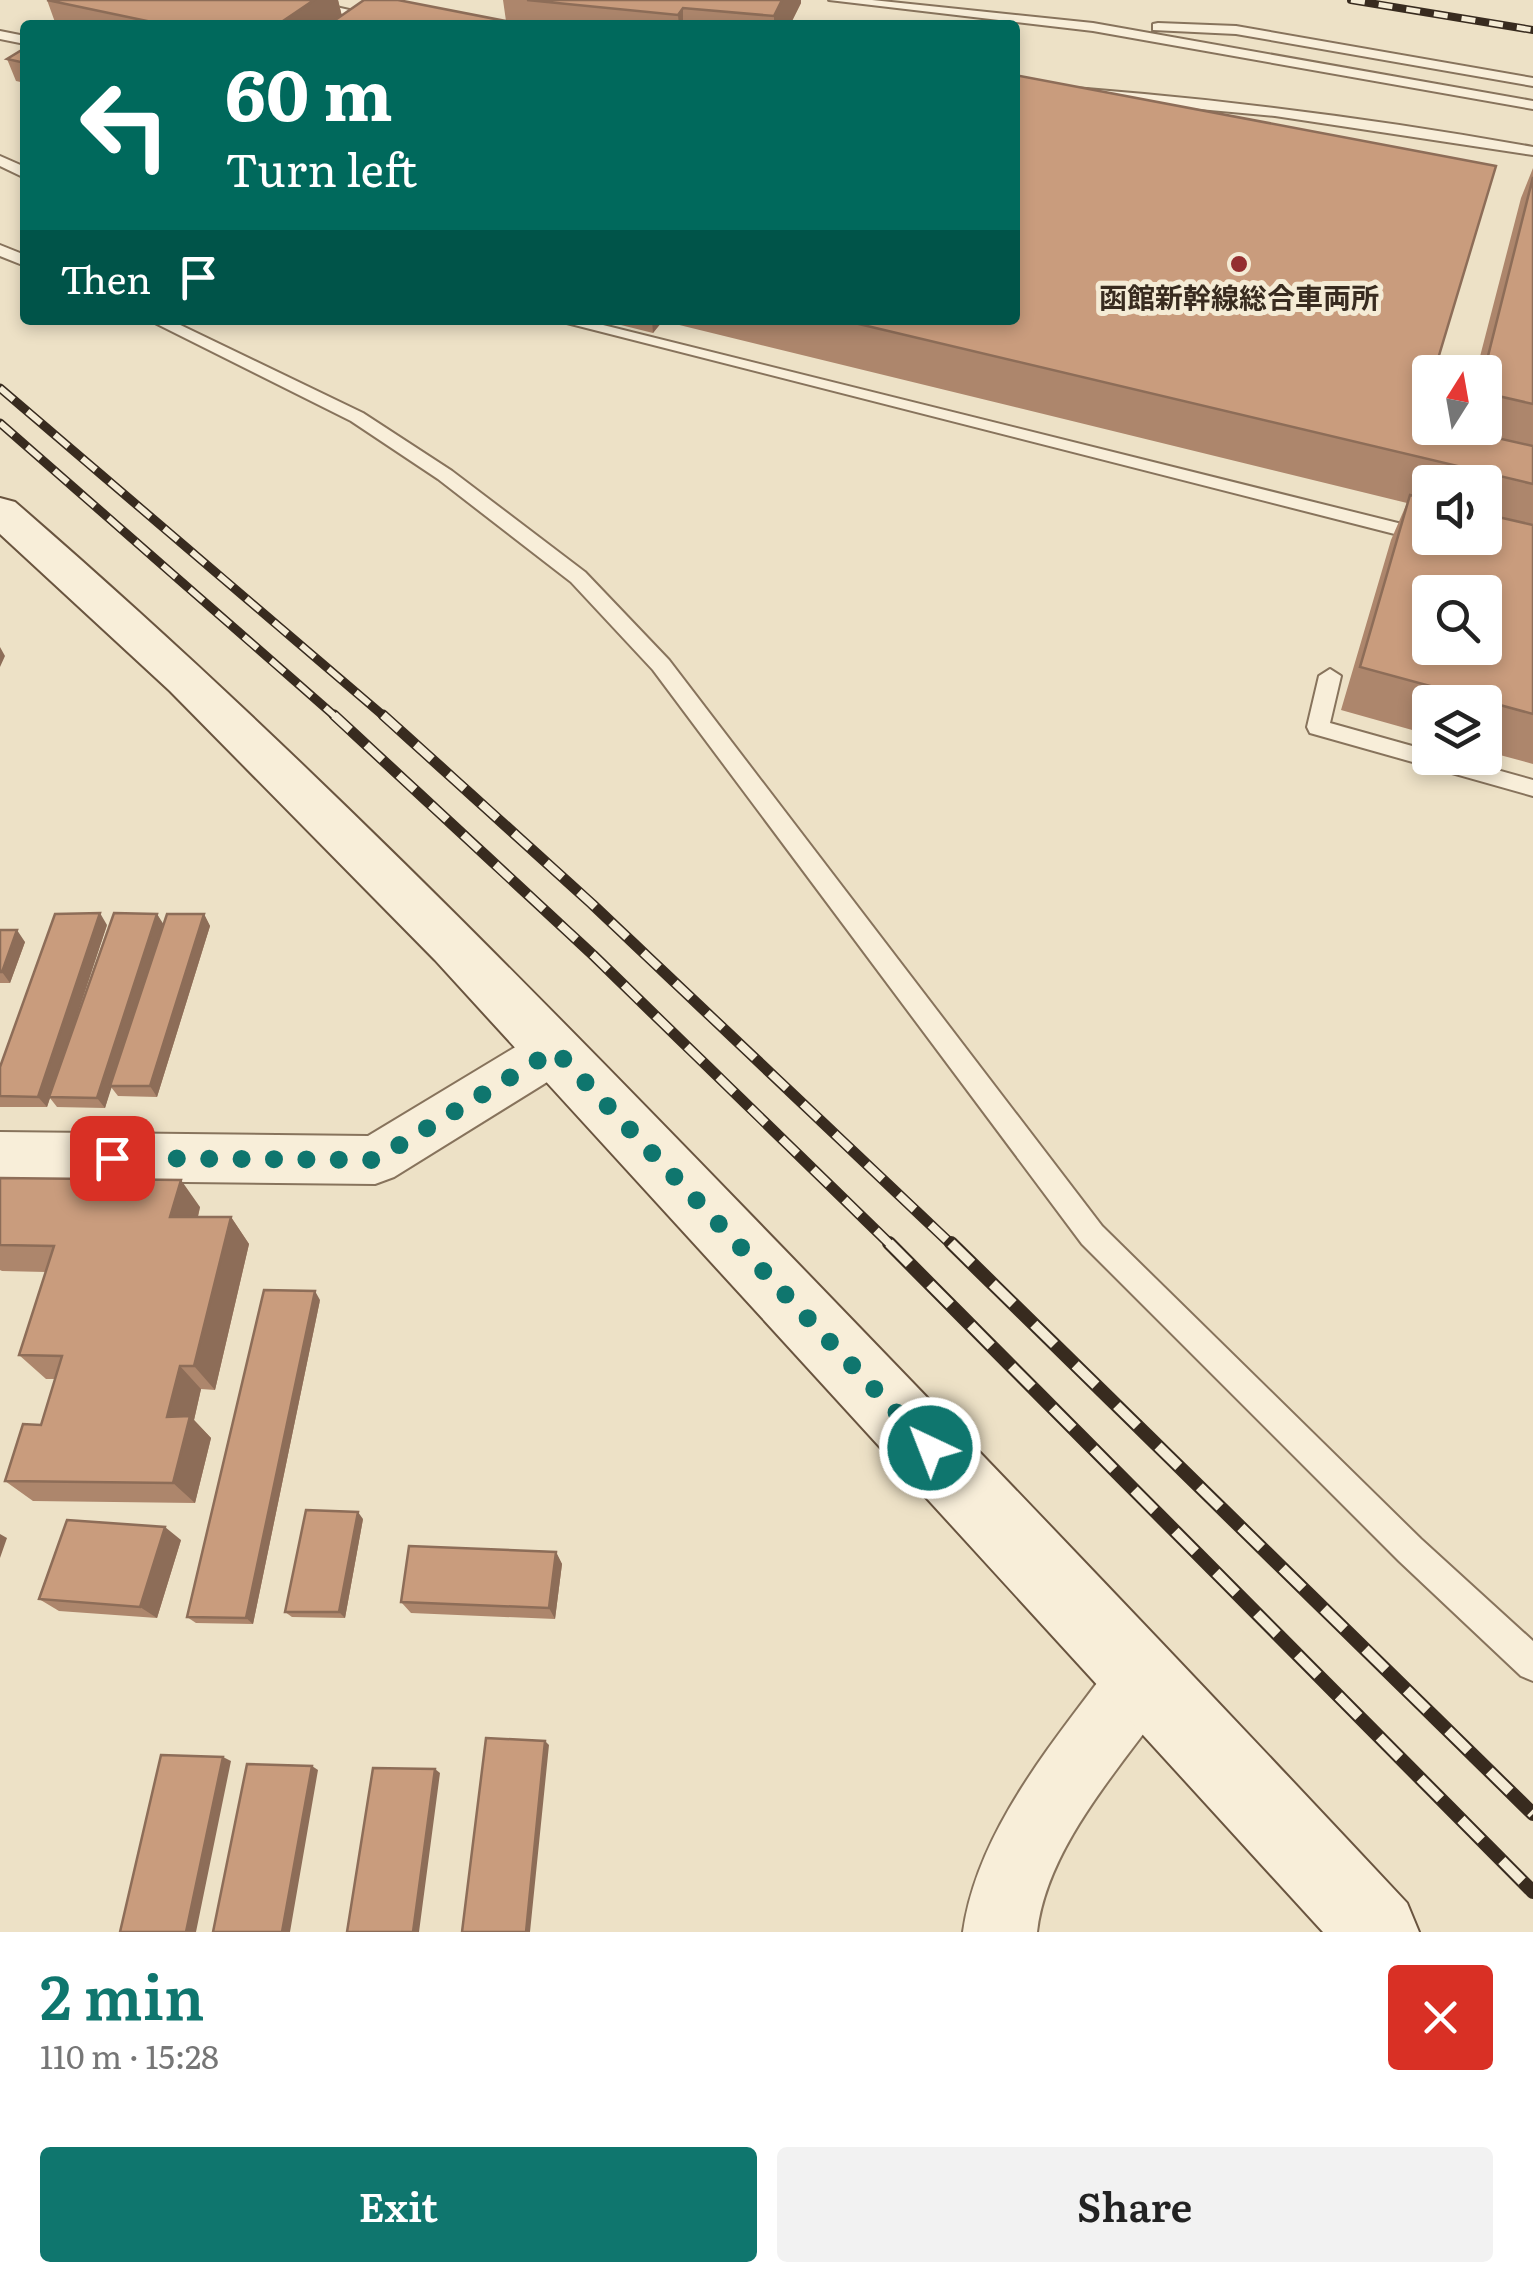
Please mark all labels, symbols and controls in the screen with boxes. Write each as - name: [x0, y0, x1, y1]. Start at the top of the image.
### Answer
- text: 60 m: [225, 39, 393, 143]
- icon: left: [60, 60, 190, 190]
- text: Turn left: [225, 134, 417, 201]
- text: Then: [60, 249, 151, 306]
- icon: arrive: [171, 250, 226, 305]
- marker: 函館新幹線総合車両所: [1228, 253, 1250, 275]
- place label: 函館新幹線総合車両所: [1099, 275, 1379, 317]
- north arrow: [1412, 355, 1502, 445]
- map controls: [1412, 355, 1502, 775]
- button: sound: [1412, 465, 1502, 555]
- button: search: [1412, 575, 1502, 665]
- button: layers: [1412, 685, 1502, 775]
- pin: [70, 1116, 155, 1201]
- icon: arrive: [85, 1131, 140, 1186]
- position arrow: [878, 1396, 982, 1500]
- text: 2 min: [40, 1949, 205, 2038]
- button: close: [1388, 1965, 1493, 2070]
- text: 110 m · 15:28: [40, 2031, 219, 2079]
- button: Exit: [40, 2147, 757, 2262]
- button: Share: [777, 2147, 1493, 2262]

